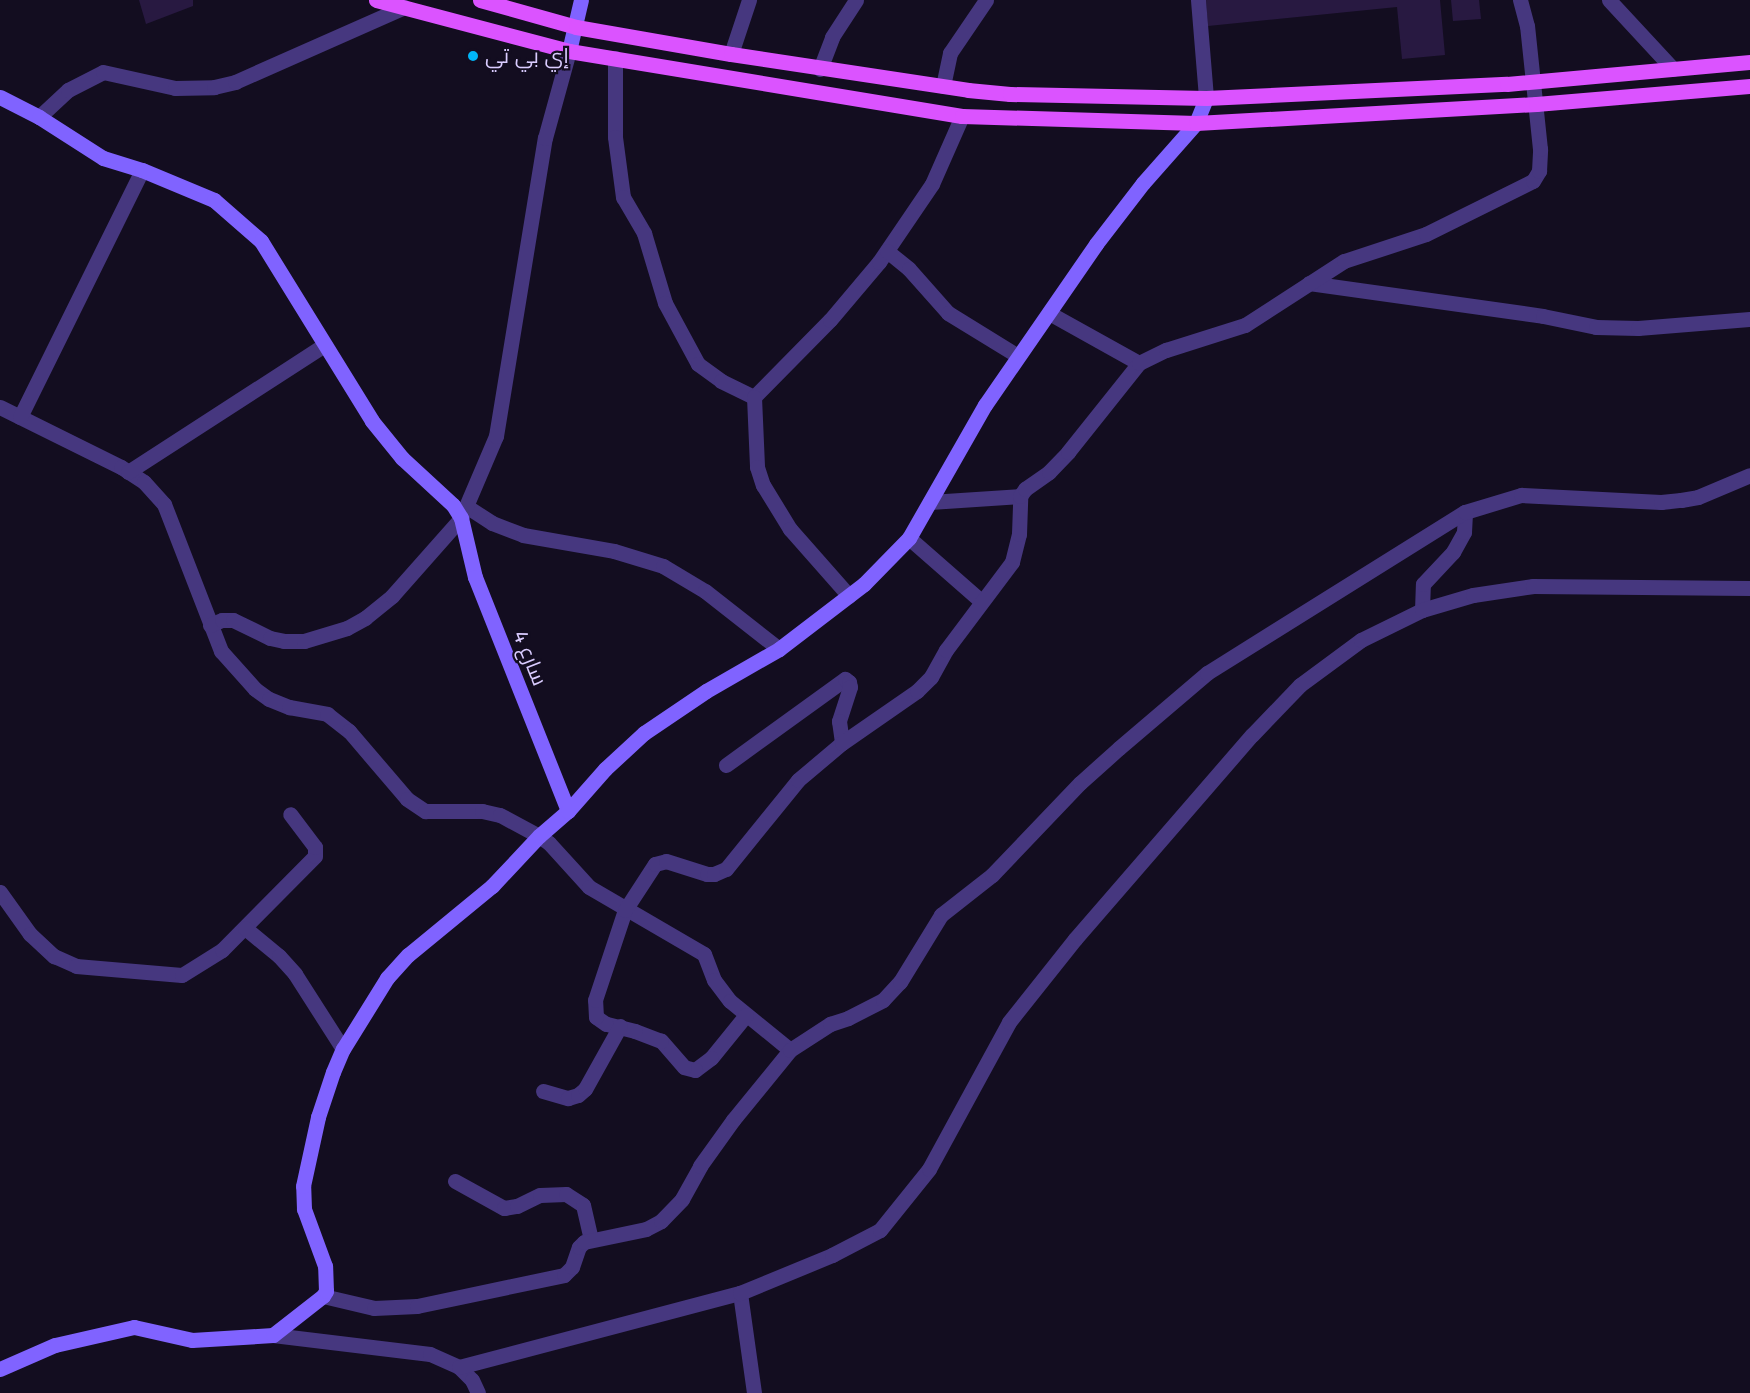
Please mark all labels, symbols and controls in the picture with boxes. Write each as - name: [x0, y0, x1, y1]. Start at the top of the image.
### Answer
- place label: إي بي تي: [485, 43, 569, 69]
- marker: إي بي تي: [466, 49, 480, 63]
- street label: سارع 4: [508, 627, 552, 689]

